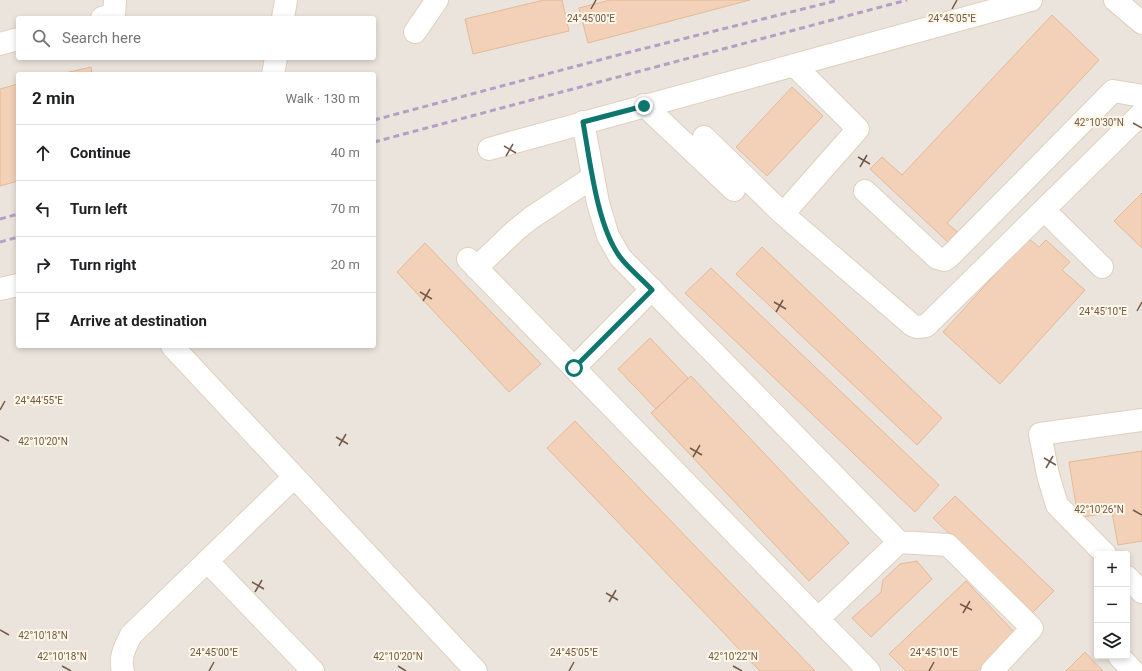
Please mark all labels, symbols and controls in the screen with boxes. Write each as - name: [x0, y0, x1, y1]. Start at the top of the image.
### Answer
- text: 24°45'00"E: [567, 13, 615, 24]
- text: 24°45'05"E: [928, 13, 976, 24]
- search box: [16, 16, 376, 60]
- icon: search: [30, 27, 52, 49]
- text: Search here: [62, 29, 141, 47]
- text: 2 min: [32, 88, 75, 108]
- text: Walk · 130 m: [285, 91, 360, 106]
- route end: [635, 97, 653, 115]
- text: 42°10'30"N: [1074, 117, 1124, 128]
- icon: ahead: [32, 142, 54, 164]
- text: Continue: [70, 144, 131, 162]
- text: 40 m: [331, 145, 360, 160]
- icon: left: [32, 198, 54, 220]
- text: Turn left: [70, 200, 127, 218]
- text: 70 m: [331, 201, 360, 216]
- icon: right: [32, 254, 54, 276]
- text: Turn right: [70, 256, 136, 274]
- text: 20 m: [331, 257, 360, 272]
- text: 24°45'10"E: [1079, 306, 1127, 317]
- icon: arrive: [32, 310, 54, 332]
- text: Arrive at destination: [70, 312, 207, 330]
- route start: [565, 359, 583, 377]
- text: 24°44'55"E: [15, 395, 63, 406]
- text: 42°10'20"N: [18, 436, 68, 447]
- text: 42°10'26"N: [1074, 504, 1124, 515]
- map controls: [1094, 551, 1130, 659]
- button: +: [1094, 551, 1130, 587]
- button: −: [1094, 587, 1130, 623]
- button: layers: [1094, 623, 1130, 659]
- text: 42°10'18"N: [18, 630, 68, 641]
- text: 24°45'00"E: [190, 647, 238, 658]
- text: 24°45'05"E: [550, 647, 598, 658]
- text: 24°45'10"E: [910, 647, 958, 658]
- text: 42°10'18"N: [37, 651, 87, 662]
- text: 42°10'20"N: [373, 651, 423, 662]
- text: 42°10'22"N: [708, 651, 758, 662]

